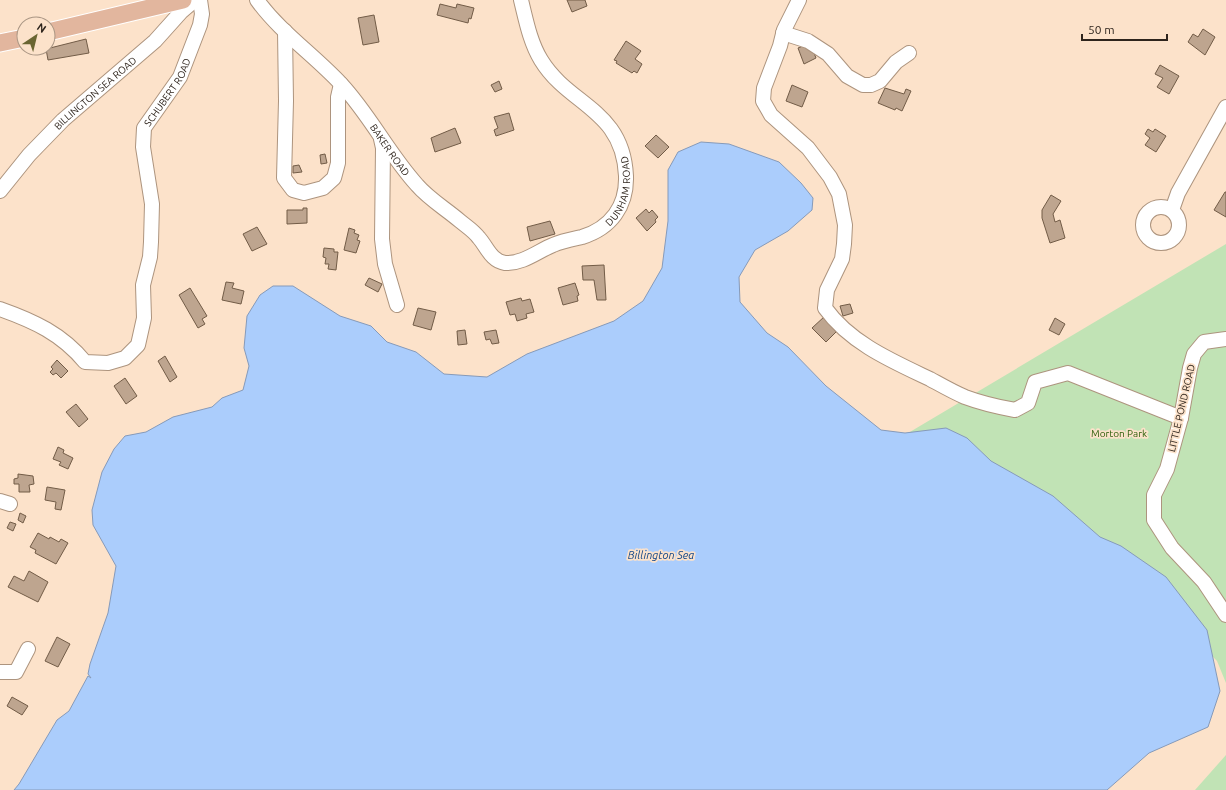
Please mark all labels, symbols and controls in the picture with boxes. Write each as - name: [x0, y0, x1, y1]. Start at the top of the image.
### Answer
- north arrow: [16, 16, 56, 56]
- scale bar: [1082, 16, 1167, 42]
- text: N: [35, 21, 49, 35]
- text: 50 m: [1088, 23, 1115, 36]
- street label: BILLINGTON SEA ROAD: [52, 55, 139, 132]
- street label: SCHUBERT ROAD: [142, 57, 193, 128]
- street label: BAKER ROAD: [368, 122, 412, 178]
- street label: DUNHAM ROAD: [603, 155, 632, 228]
- street label: LITTLE POND ROAD: [1166, 363, 1197, 453]
- park label: Morton Park: [1091, 428, 1147, 439]
- water label: Billington Sea: [628, 549, 694, 561]

